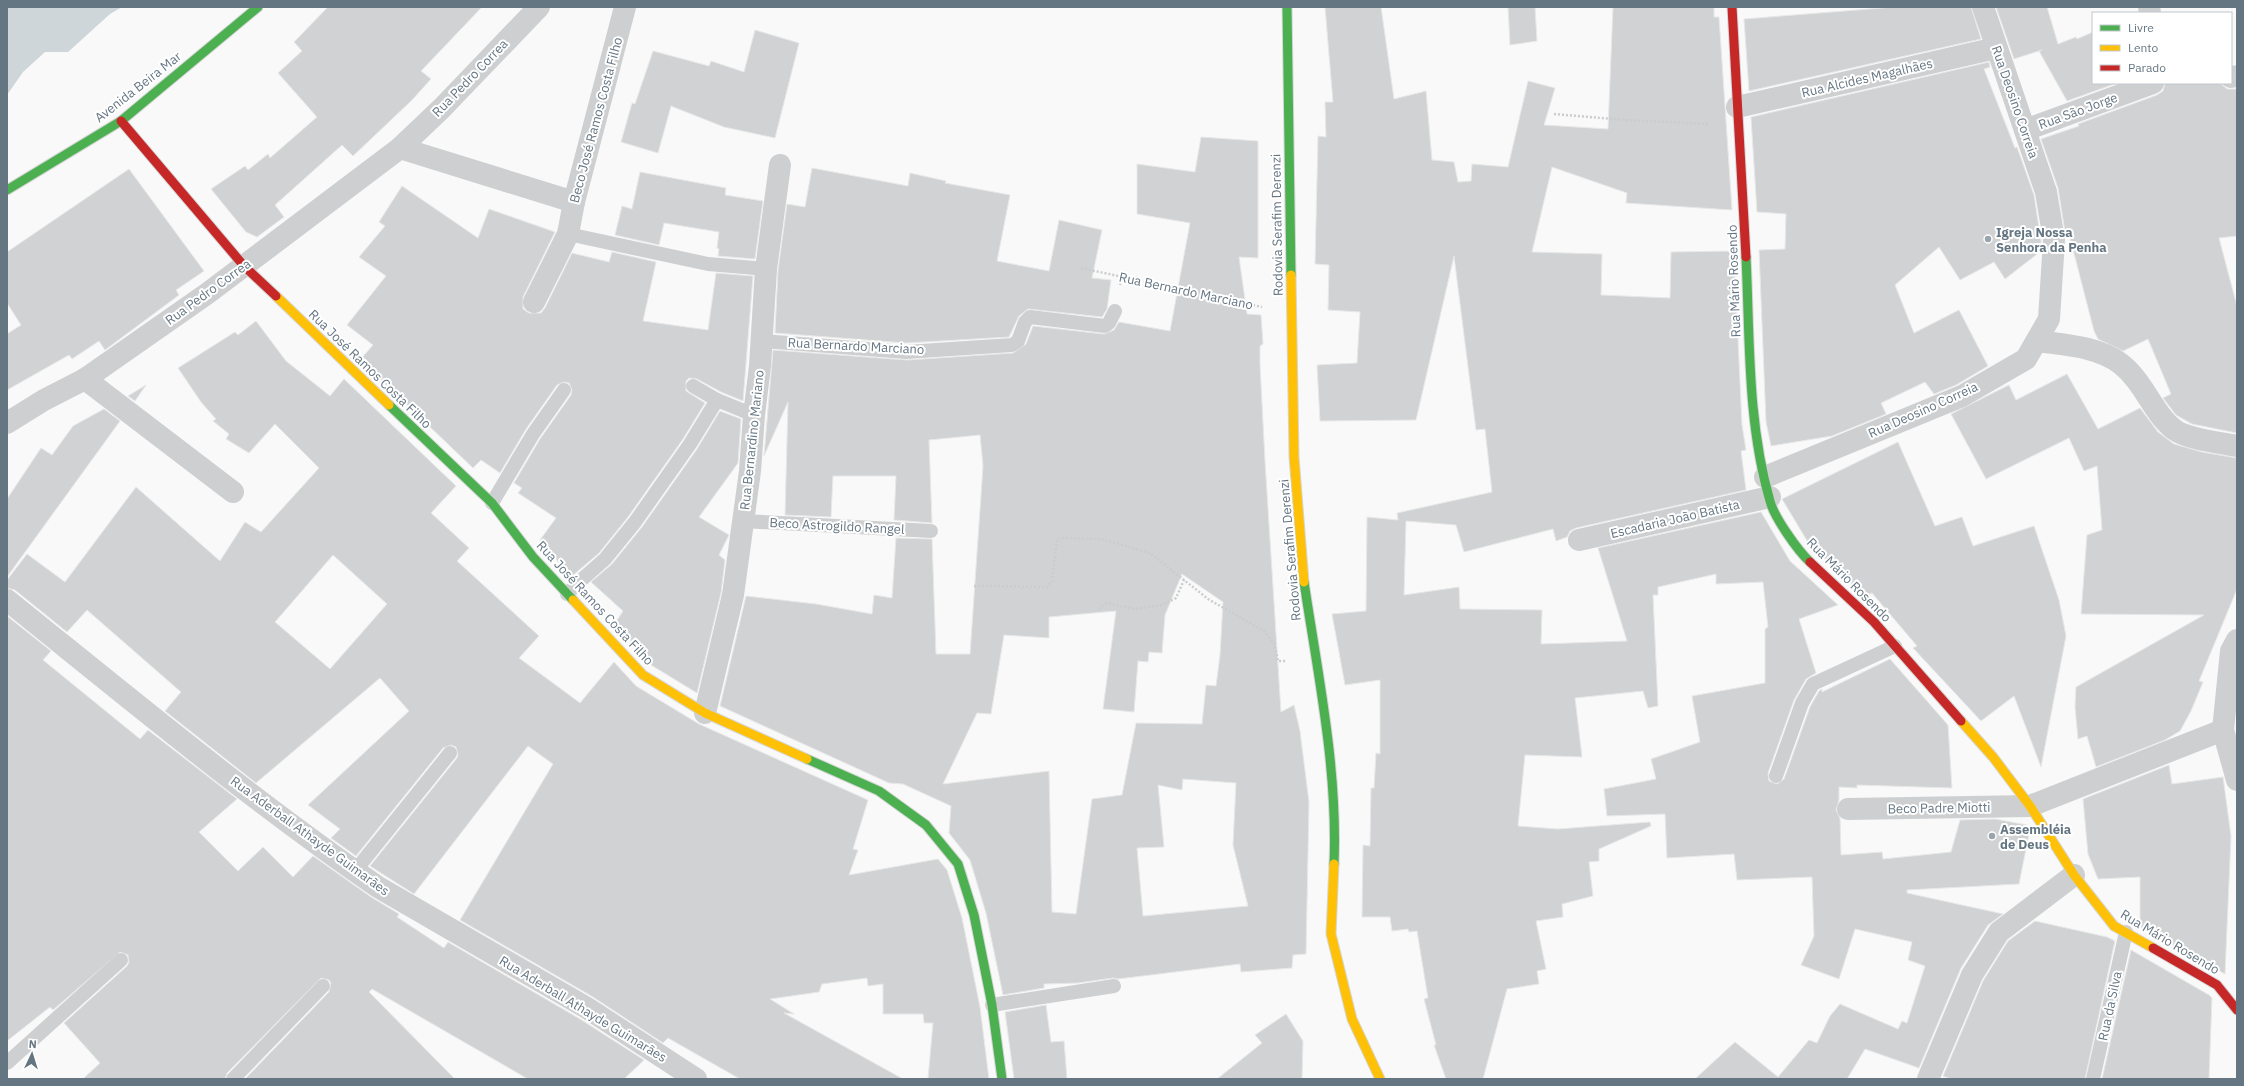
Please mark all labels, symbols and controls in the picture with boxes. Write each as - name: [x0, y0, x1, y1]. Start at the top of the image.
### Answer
- legend: [2092, 12, 2232, 84]
- text: Livre: [2128, 20, 2154, 35]
- street label: Rua Pedro Correa: [428, 35, 512, 121]
- street label: Beco José Ramos Costa Filho: [566, 35, 626, 205]
- text: Lento: [2128, 40, 2158, 55]
- street label: Rua Deosino Correia: [1988, 43, 2042, 161]
- street label: Avenida Beira Mar: [91, 48, 185, 126]
- street label: Rua Alcides Magalhães: [1800, 55, 1934, 101]
- text: Parado: [2128, 60, 2166, 75]
- street label: Rua São Jorge: [2036, 89, 2120, 133]
- street label: Rodovia Serafim Derenzi: [1267, 154, 1287, 296]
- street label: Rua Mário Rosendo: [1724, 224, 1744, 338]
- place label: Igreja Nossa Senhora da Penha: [1996, 224, 2107, 256]
- marker: Igreja Nossa Senhora da Penha: [1983, 234, 1993, 244]
- street label: Rua Pedro Correa: [162, 255, 254, 329]
- street label: Rua Bernardo Marciano: [1117, 268, 1255, 314]
- street label: Rua José Ramos Costa Filho: [305, 306, 435, 432]
- street label: Rua Bernardo Marciano: [787, 334, 925, 358]
- street label: Rua Bernardino Mariano: [736, 369, 768, 511]
- street label: Rua Deosino Correia: [1865, 378, 1981, 442]
- street label: Rodovia Serafim Derenzi: [1275, 478, 1305, 622]
- street label: Escadaria João Batista: [1609, 496, 1741, 542]
- street label: Beco Astrogildo Rangel: [769, 514, 905, 538]
- street label: Rua Mário Rosendo: [1803, 534, 1895, 626]
- street label: Rua José Ramos Costa Filho: [533, 537, 657, 669]
- street label: Rua Aderball Athayde Guimarães: [227, 773, 393, 899]
- street label: Beco Padre Miotti: [1887, 799, 1991, 817]
- place label: Assembléia de Deus: [2000, 821, 2071, 853]
- marker: Assembléia de Deus: [1987, 831, 1997, 841]
- street label: Rua Mário Rosendo: [2117, 906, 2223, 978]
- street label: Rua Aderball Athayde Guimarães: [496, 952, 670, 1066]
- street label: Rua da Silva: [2094, 970, 2126, 1042]
- north arrow: [12, 1034, 52, 1074]
- text: N: [28, 1037, 37, 1051]

